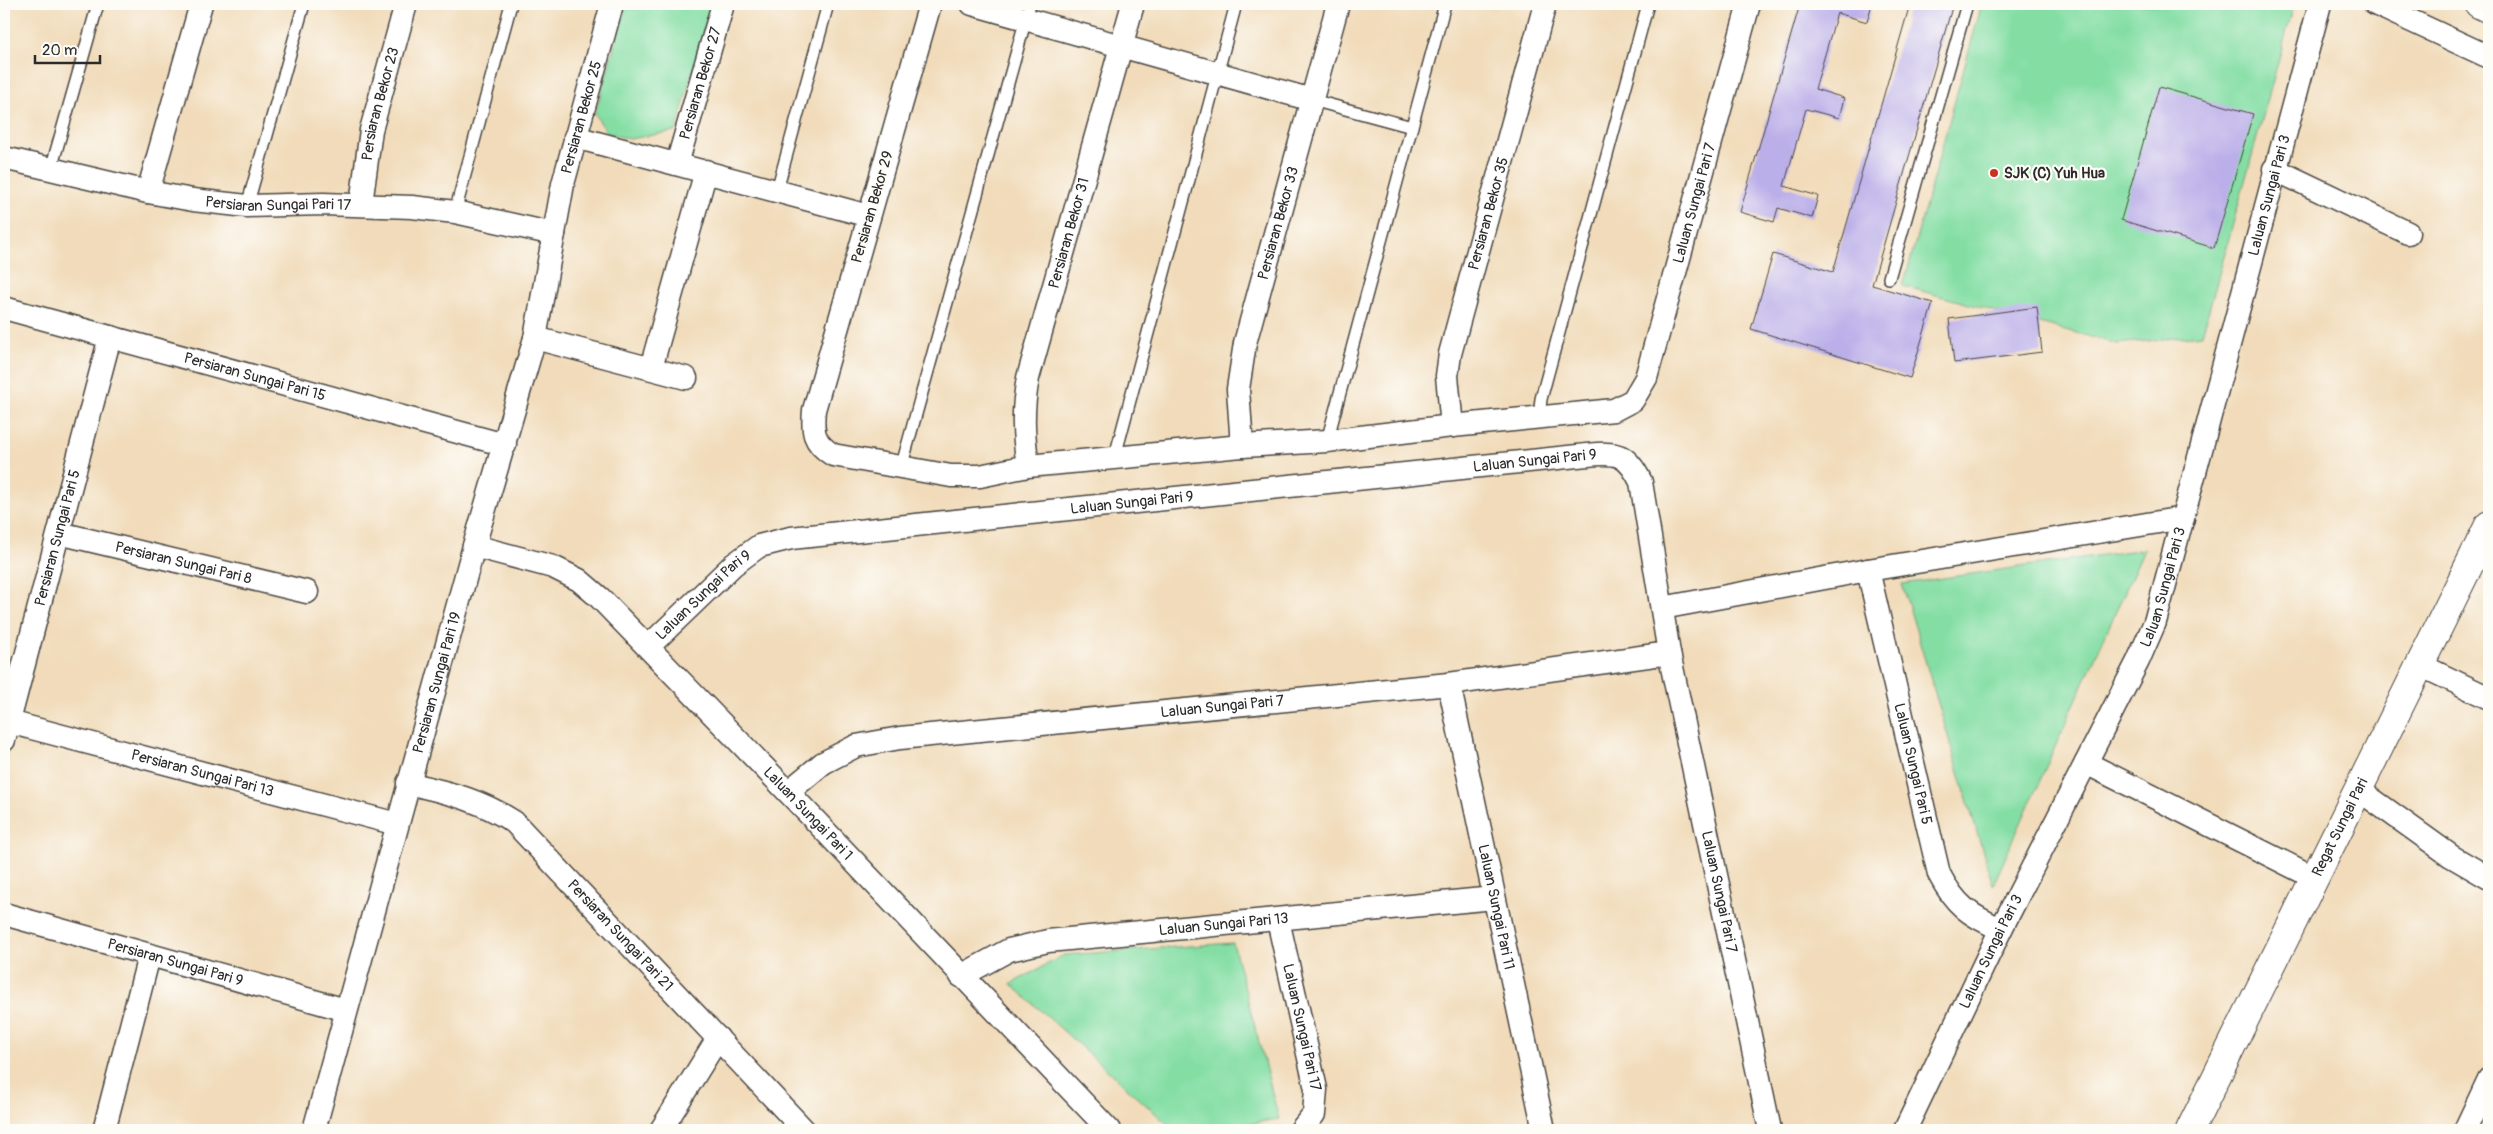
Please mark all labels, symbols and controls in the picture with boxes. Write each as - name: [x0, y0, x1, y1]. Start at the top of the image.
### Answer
- street label: Persiaran Bekor 27: [675, 25, 726, 142]
- scale bar: [35, 32, 100, 64]
- text: 20 m: [42, 41, 77, 60]
- street label: Persiaran Bekor 23: [358, 45, 404, 162]
- street label: Persiaran Bekor 25: [557, 59, 606, 176]
- street label: Laluan Sungai Pari 3: [2244, 133, 2295, 258]
- street label: Laluan Sungai Pari 7: [1669, 141, 1720, 266]
- street label: Persiaran Bekor 29: [847, 149, 898, 265]
- street label: Persiaran Bekor 35: [1464, 155, 1513, 272]
- street label: Persiaran Bekor 33: [1254, 164, 1303, 282]
- place label: SJK (C) Yuh Hua: [2004, 164, 2105, 183]
- marker: SJK (C) Yuh Hua: [1988, 167, 2000, 179]
- street label: Persiaran Bekor 31: [1045, 176, 1094, 291]
- street label: Persiaran Sungai Pari 17: [204, 192, 351, 216]
- street label: Persiaran Sungai Pari 15: [182, 349, 328, 406]
- street label: Laluan Sungai Pari 9: [1472, 445, 1597, 477]
- street label: Persiaran Sungai Pari 5: [31, 468, 85, 608]
- street label: Laluan Sungai Pari 9: [1069, 487, 1194, 519]
- street label: Laluan Sungai Pari 3: [2136, 525, 2190, 650]
- street label: Persiaran Sungai Pari 8: [113, 538, 254, 589]
- street label: Laluan Sungai Pari 9: [652, 546, 755, 644]
- street label: Persiaran Sungai Pari 19: [409, 610, 466, 756]
- street label: Laluan Sungai Pari 7: [1160, 691, 1285, 722]
- street label: Laluan Sungai Pari 5: [1889, 701, 1936, 827]
- street label: Persiaran Sungai Pari 13: [129, 746, 276, 801]
- street label: Laluan Sungai Pari 1: [759, 763, 857, 864]
- street label: Regat Sungai Pari: [2308, 775, 2373, 880]
- street label: Laluan Sungai Pari 7: [1697, 829, 1741, 955]
- street label: Laluan Sungai Pari 11: [1473, 843, 1519, 972]
- street label: Persiaran Sungai Pari 21: [563, 876, 677, 995]
- street label: Laluan Sungai Pari 3: [1955, 892, 2027, 1012]
- street label: Laluan Sungai Pari 13: [1158, 909, 1289, 940]
- street label: Persiaran Sungai Pari 9: [105, 935, 245, 991]
- street label: Laluan Sungai Pari 17: [1278, 962, 1325, 1093]

